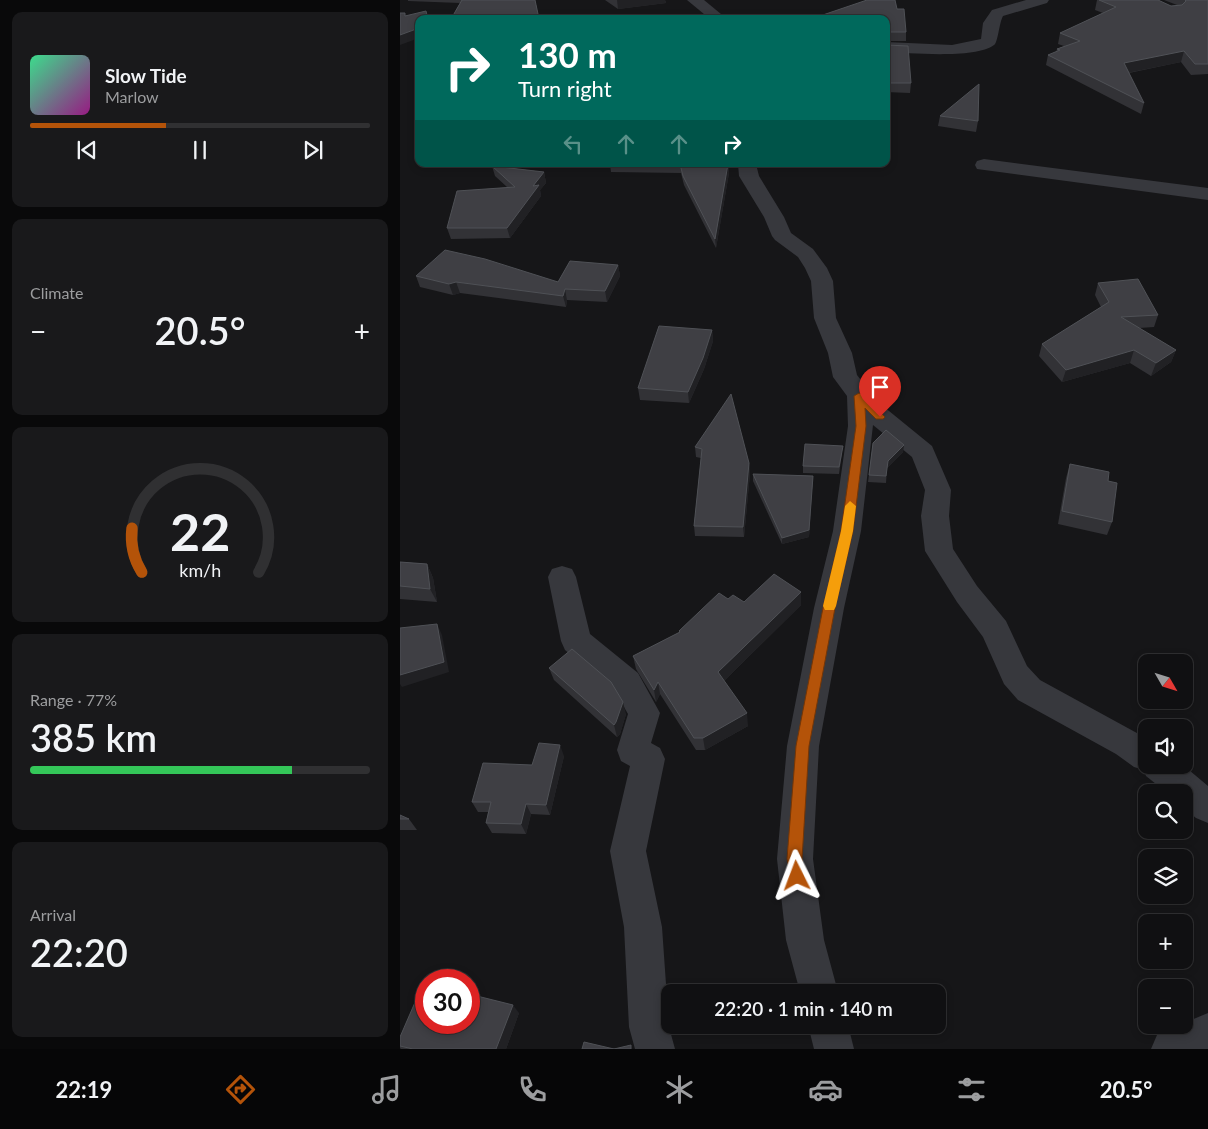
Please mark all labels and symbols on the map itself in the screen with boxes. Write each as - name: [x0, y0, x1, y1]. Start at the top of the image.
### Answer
- pin: [859, 366, 901, 417]
- north arrow: [1138, 654, 1192, 709]
- position arrow: [770, 849, 822, 901]
- speed limit sign: 30: [415, 969, 480, 1034]

